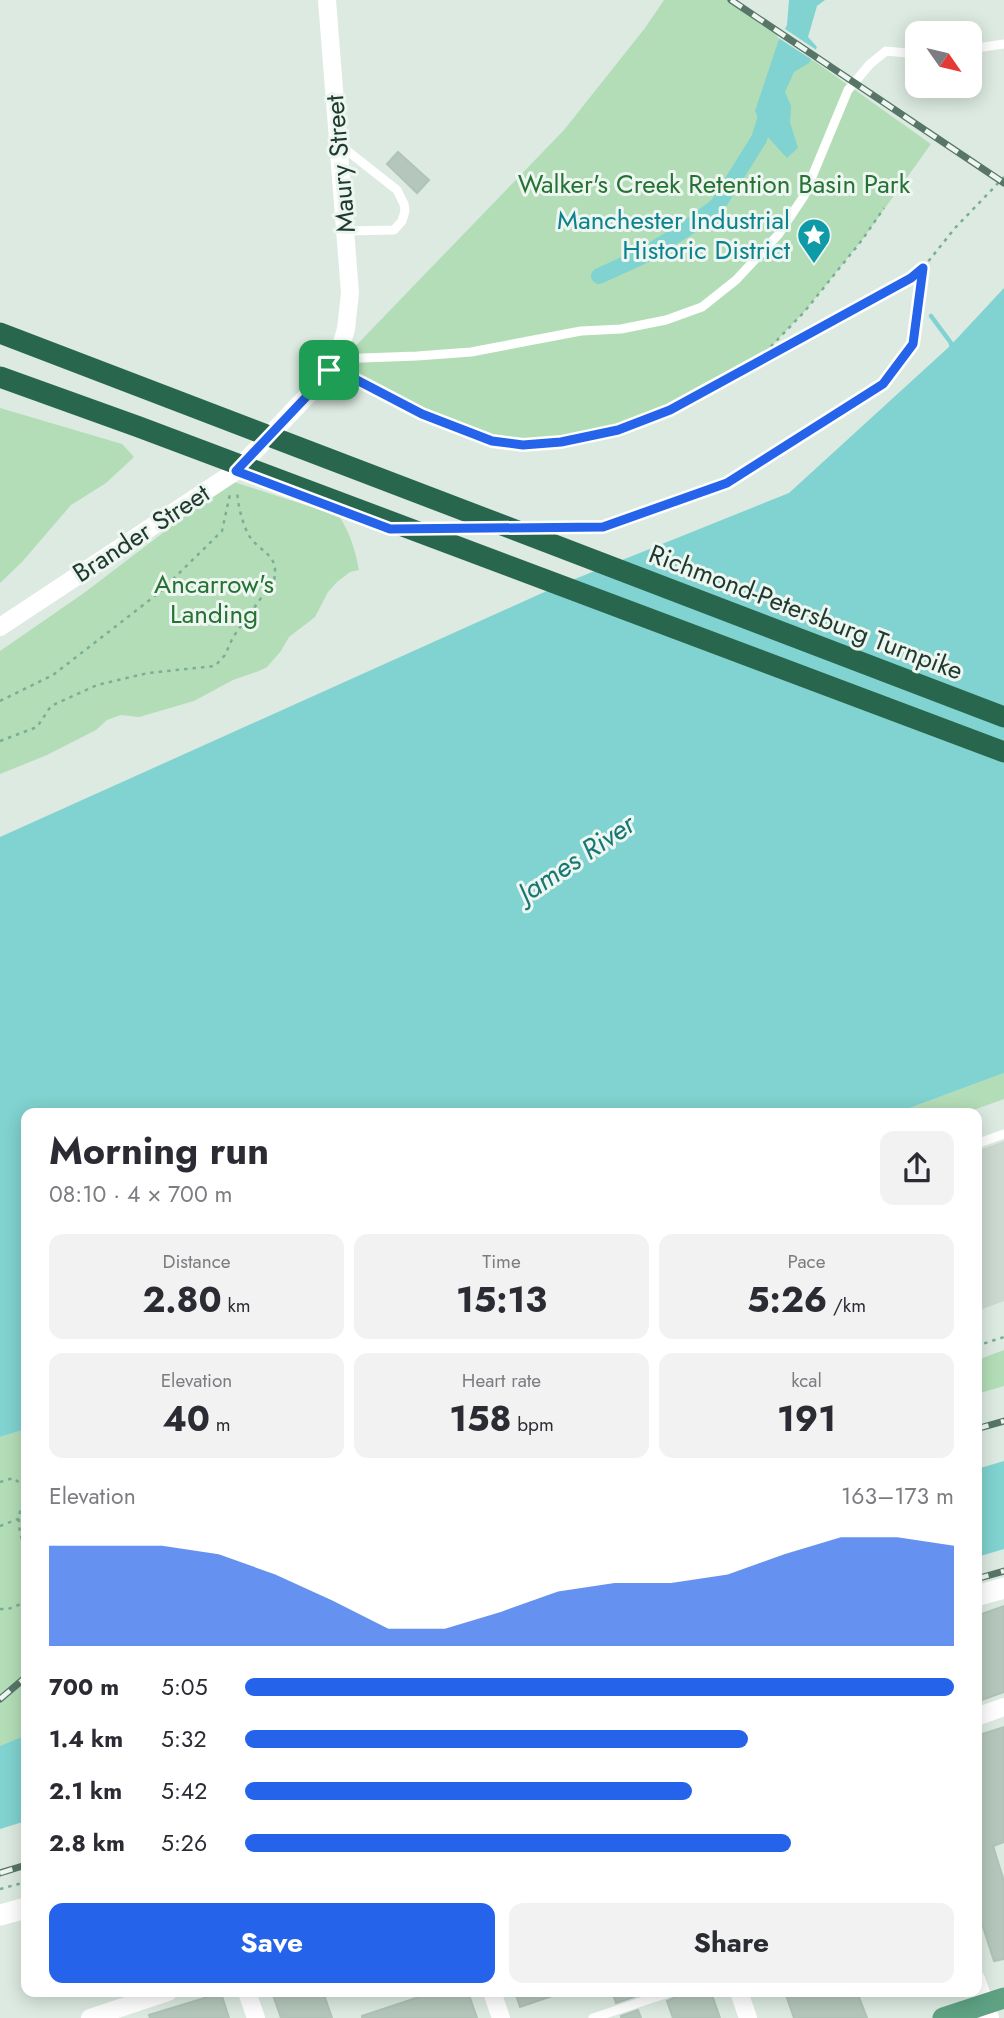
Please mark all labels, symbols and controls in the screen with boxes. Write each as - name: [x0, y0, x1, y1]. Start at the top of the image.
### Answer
- north arrow: [905, 21, 982, 98]
- map controls: [905, 21, 982, 98]
- street label: Maury Street: [315, 93, 365, 234]
- park label: Walker's Creek Retention Basin Park: [518, 165, 911, 203]
- place label: Manchester Industrial Historic District: [557, 201, 791, 269]
- place icon: Manchester Industrial Historic District: [795, 216, 833, 265]
- pin: [299, 340, 359, 400]
- icon: arrive: [310, 351, 348, 389]
- street label: Brander Street: [65, 474, 218, 592]
- street label: Richmond-Petersburg Turnpike: [643, 534, 969, 690]
- park label: Ancarrow's Landing: [154, 565, 274, 633]
- water label: James River: [505, 803, 645, 916]
- text: Morning run: [49, 1123, 269, 1178]
- button: share: [880, 1131, 954, 1205]
- text: 08:10 · 4 × 700 m: [49, 1177, 233, 1211]
- text: Distance: [162, 1248, 231, 1275]
- text: Time: [482, 1248, 521, 1275]
- text: Pace: [788, 1248, 825, 1275]
- text: 2.80: [142, 1275, 222, 1325]
- text: 15:13: [456, 1275, 547, 1325]
- text: 5:26: [747, 1275, 827, 1325]
- text: km: [222, 1292, 251, 1319]
- text: /km: [827, 1292, 866, 1319]
- text: Elevation: [161, 1367, 232, 1394]
- text: Heart rate: [462, 1367, 541, 1394]
- text: kcal: [791, 1367, 822, 1394]
- text: 40: [162, 1394, 210, 1444]
- text: 158: [449, 1394, 512, 1444]
- text: 191: [777, 1394, 836, 1444]
- text: m: [210, 1411, 231, 1438]
- text: bpm: [512, 1411, 554, 1438]
- text: Elevation: [49, 1479, 136, 1513]
- text: 163–173 m: [841, 1479, 954, 1513]
- text: 700 m: [49, 1670, 119, 1704]
- text: 5:05: [161, 1670, 208, 1704]
- text: 1.4 km: [49, 1722, 123, 1756]
- text: 5:32: [161, 1722, 207, 1756]
- text: 2.1 km: [49, 1774, 122, 1808]
- text: 5:42: [161, 1774, 207, 1808]
- text: 2.8 km: [49, 1826, 125, 1860]
- text: 5:26: [161, 1826, 207, 1860]
- button: Save: [49, 1903, 495, 1983]
- button: Share: [509, 1903, 954, 1983]

